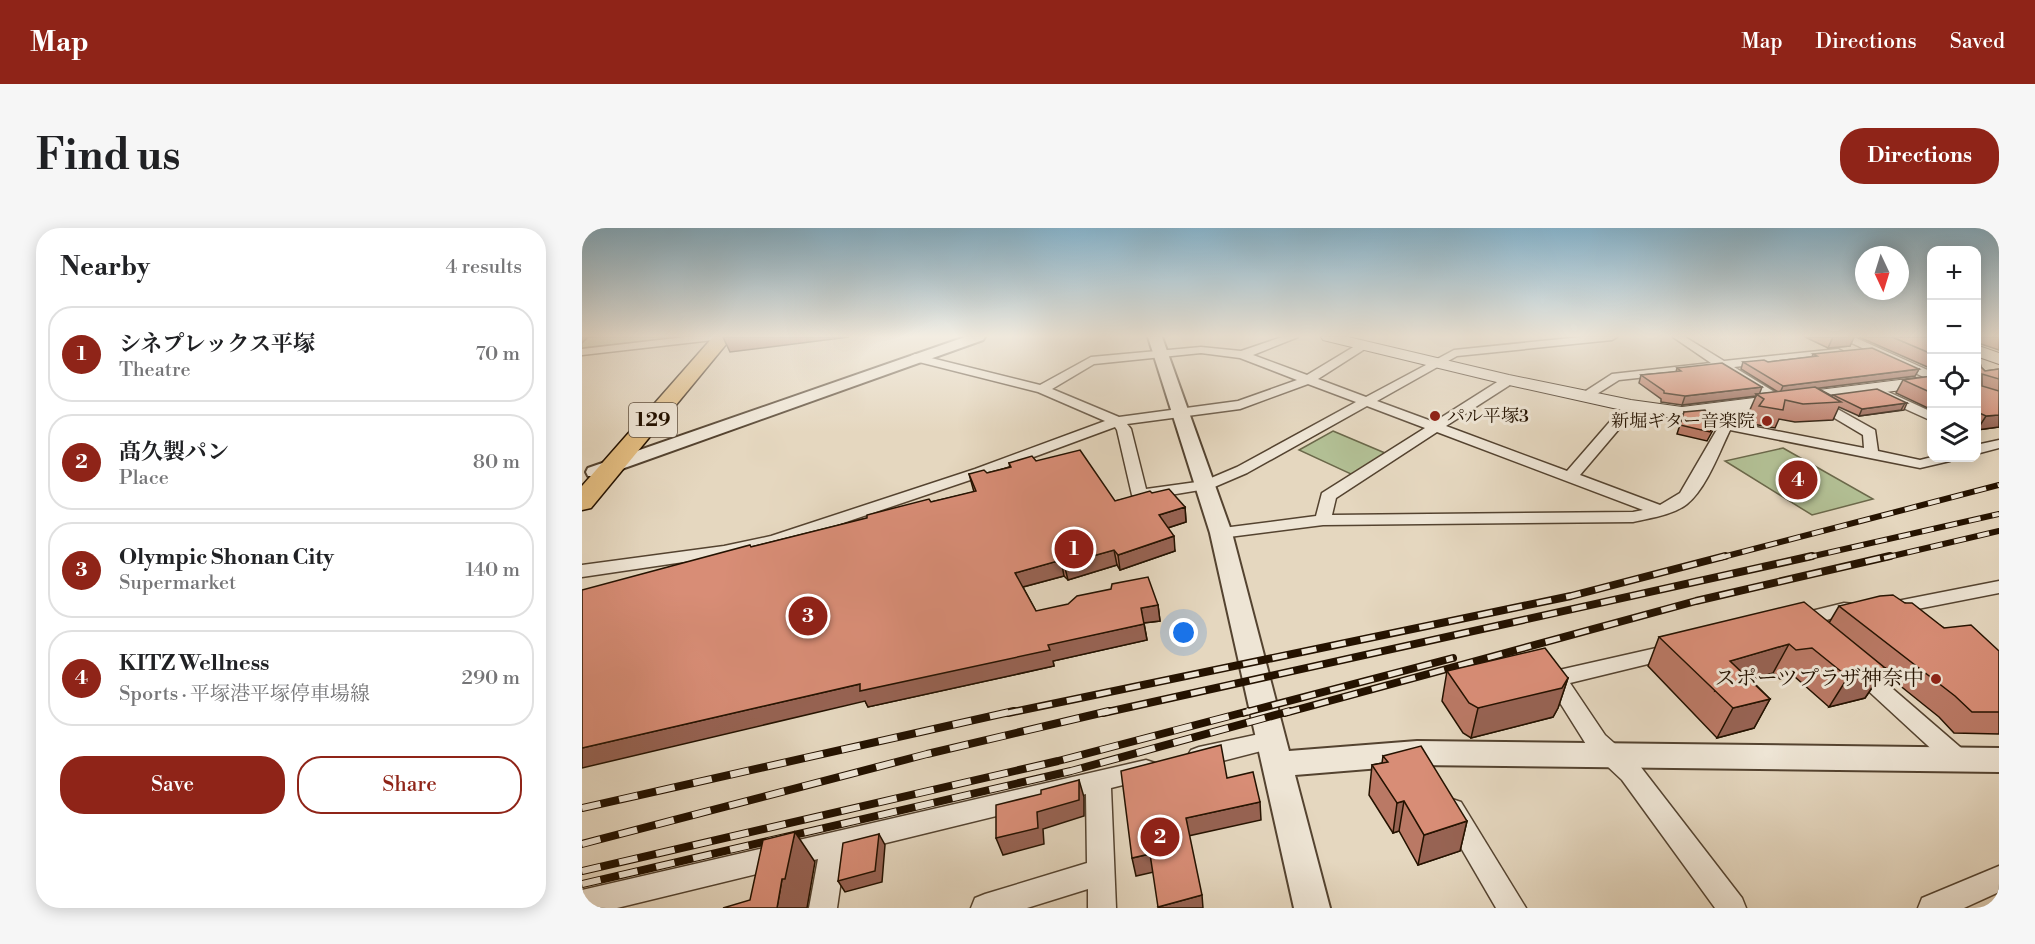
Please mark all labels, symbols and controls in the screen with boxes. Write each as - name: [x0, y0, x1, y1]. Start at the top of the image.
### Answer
- text: Map: [30, 25, 89, 60]
- text: Map: [1741, 29, 1783, 55]
- text: Directions: [1816, 29, 1917, 55]
- text: Saved: [1950, 29, 2005, 55]
- button: Directions: [1840, 128, 1999, 184]
- text: Find us: [36, 130, 180, 183]
- north arrow: [1855, 246, 1909, 300]
- map controls: [1927, 246, 1981, 462]
- button: +: [1927, 246, 1981, 300]
- text: Nearby: [60, 251, 150, 283]
- text: 4 results: [445, 255, 522, 280]
- button: −: [1927, 300, 1981, 354]
- text: シネプレックス平塚: [119, 331, 315, 358]
- text: 1: [77, 342, 86, 367]
- text: 70 m: [476, 342, 520, 367]
- button: locate: [1927, 354, 1981, 408]
- text: Theatre: [119, 358, 191, 383]
- road number: 129: [629, 403, 677, 437]
- place label: パル平塚3: [1447, 405, 1529, 428]
- button: layers: [1927, 408, 1981, 462]
- marker: パル平塚3: [1428, 409, 1442, 423]
- place label: 新堀ギター音楽院: [1611, 410, 1755, 433]
- marker: 新堀ギター音楽院: [1760, 414, 1774, 428]
- text: 髙久製パン: [119, 439, 229, 466]
- text: 2: [75, 450, 88, 475]
- text: 80 m: [473, 450, 520, 475]
- pin: 4: [1778, 458, 1818, 502]
- text: Place: [119, 466, 169, 491]
- pin: 1: [1054, 526, 1094, 572]
- text: Olympic Shonan City: [119, 544, 334, 571]
- text: 3: [75, 558, 88, 583]
- text: 140 m: [465, 558, 520, 583]
- text: Supermarket: [119, 571, 236, 596]
- pin: 3: [788, 594, 828, 638]
- your location: [1169, 618, 1198, 647]
- text: KITZ Wellness: [119, 650, 270, 677]
- text: 4: [75, 666, 88, 691]
- text: 290 m: [462, 666, 520, 691]
- place label: スポーツプラザ神奈中: [1715, 666, 1924, 692]
- marker: スポーツプラザ神奈中: [1929, 672, 1943, 686]
- text: Sports · 平塚港平塚停車場線: [119, 682, 370, 707]
- button: Save: [60, 756, 285, 814]
- button: Share: [297, 756, 522, 814]
- pin: 2: [1140, 814, 1180, 860]

